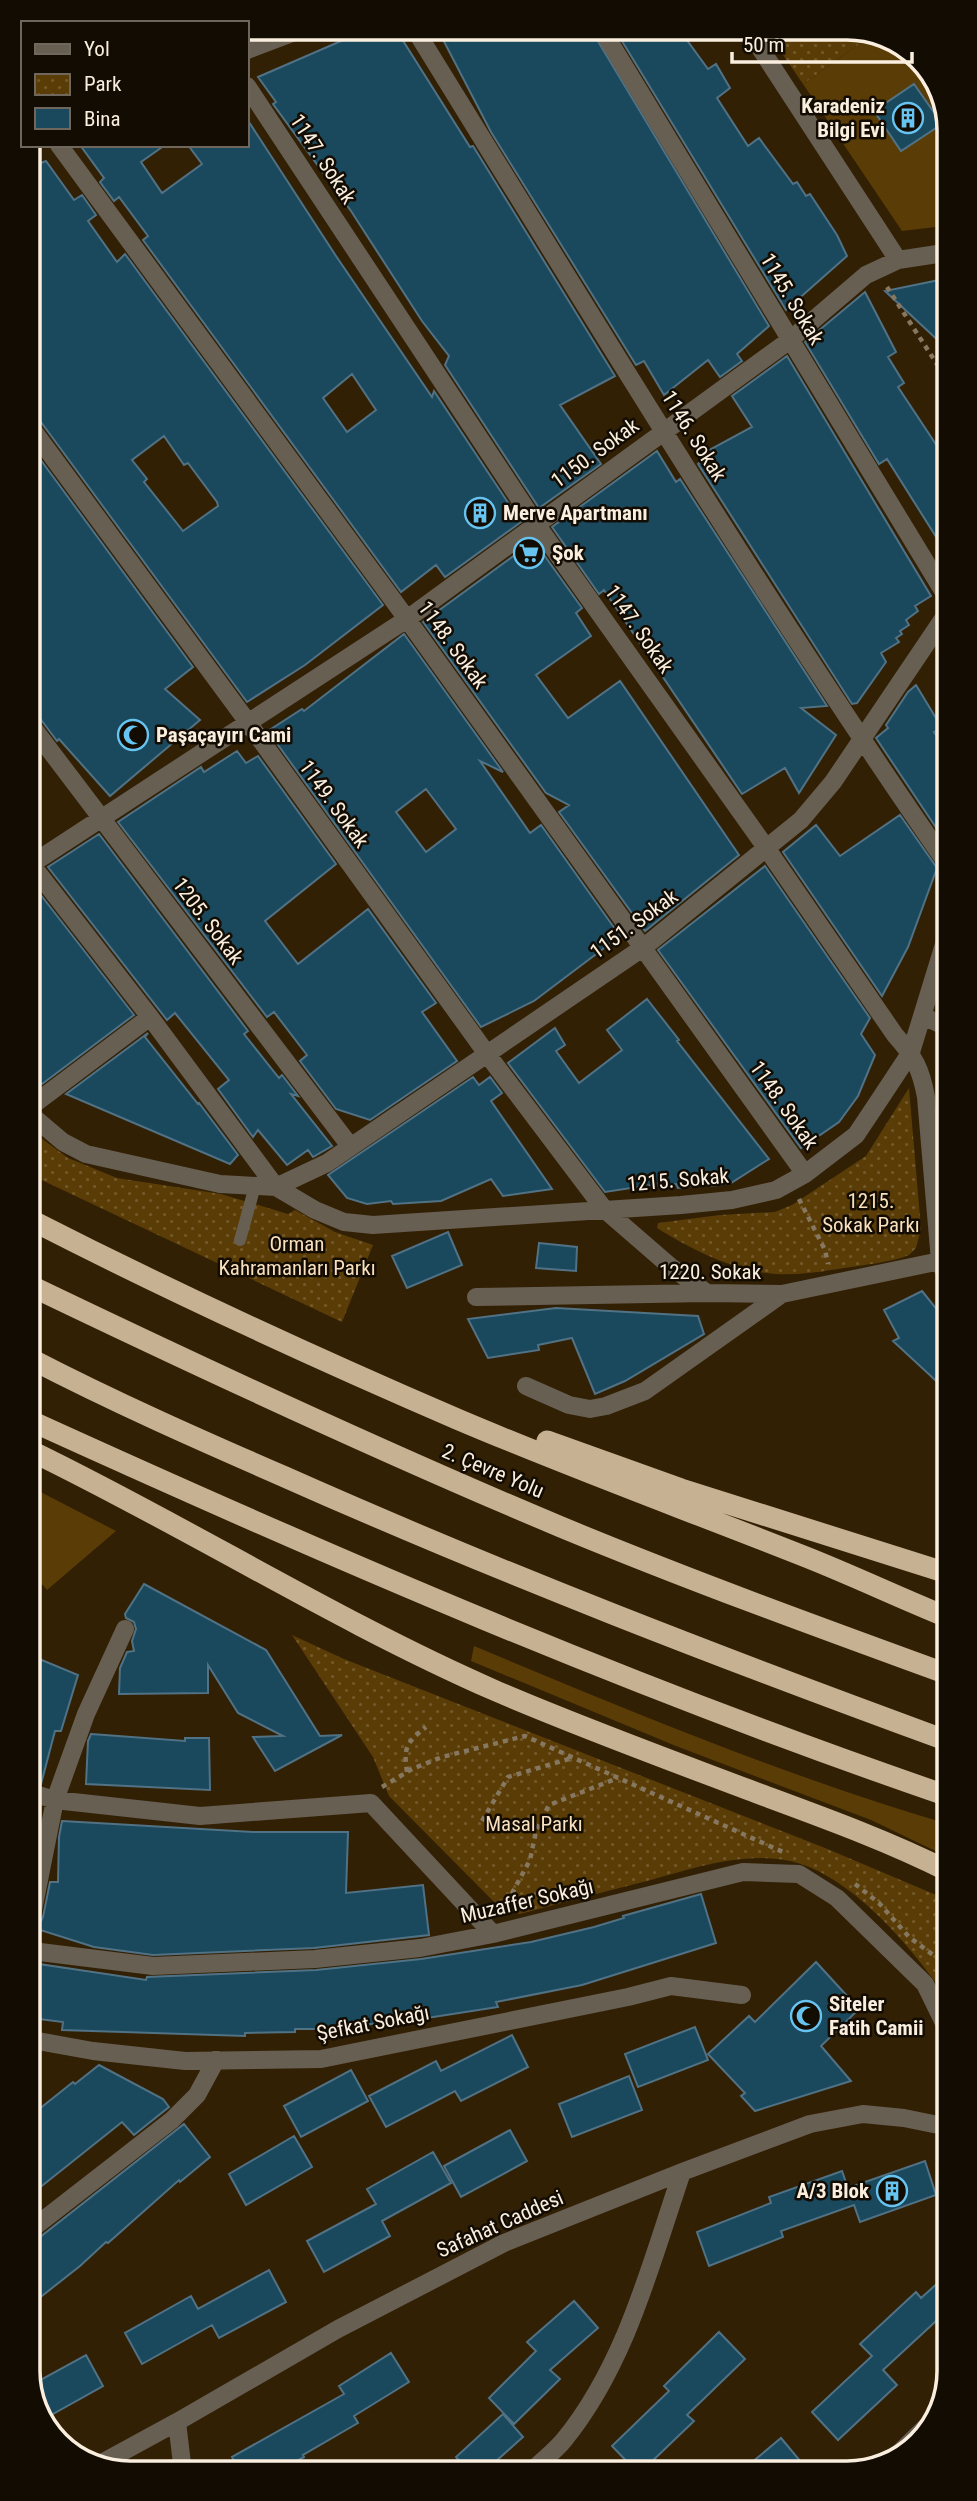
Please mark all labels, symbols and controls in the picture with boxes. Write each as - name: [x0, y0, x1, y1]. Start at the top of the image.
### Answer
- legend: [21, 21, 248, 147]
- scale bar: [732, 21, 912, 65]
- text: 50 m: [743, 33, 784, 57]
- text: Yol: [84, 37, 110, 61]
- text: Park: [84, 72, 122, 96]
- place label: Karadeniz Bilgi Evi: [801, 94, 885, 142]
- building icon: Karadeniz Bilgi Evi: [891, 101, 925, 135]
- text: Bina: [84, 107, 121, 131]
- street label: 1147. Sokak: [285, 110, 361, 209]
- street label: 1145. Sokak: [755, 249, 829, 349]
- street label: 1146. Sokak: [657, 386, 732, 486]
- street label: 1150. Sokak: [547, 413, 644, 493]
- building icon: Merve Apartmanı: [463, 496, 497, 530]
- place label: Merve Apartmanı: [503, 501, 648, 525]
- supermarket icon: Şok: [512, 536, 546, 570]
- place label: Şok: [552, 541, 585, 565]
- street label: 1147. Sokak: [600, 580, 678, 678]
- street label: 1148. Sokak: [413, 597, 493, 694]
- mosque icon: Paşaçayırı Cami: [116, 718, 150, 752]
- place label: Paşaçayırı Cami: [156, 723, 291, 747]
- street label: 1149. Sokak: [294, 756, 374, 853]
- street label: 1205. Sokak: [168, 873, 249, 969]
- street label: 1151. Sokak: [586, 884, 683, 964]
- street label: 1148. Sokak: [745, 1056, 823, 1154]
- street label: 1215. Sokak: [626, 1164, 731, 1196]
- park label: 1215. Sokak Parkı: [822, 1189, 920, 1237]
- park label: Orman Kahramanları Parkı: [218, 1232, 376, 1280]
- street label: 1220. Sokak: [659, 1260, 762, 1284]
- street label: 2. Çevre Yolu: [439, 1439, 547, 1503]
- park label: Masal Parkı: [485, 1812, 583, 1836]
- street label: Muzaffer Sokağı: [458, 1874, 596, 1928]
- place label: Siteler Fatih Camii: [829, 1992, 923, 2040]
- mosque icon: Siteler Fatih Camii: [789, 1999, 823, 2033]
- street label: Şefkat Sokağı: [315, 2000, 431, 2046]
- building icon: A/3 Blok: [875, 2174, 909, 2208]
- place label: A/3 Blok: [796, 2179, 870, 2203]
- street label: Safahat Caddesi: [433, 2185, 567, 2263]

